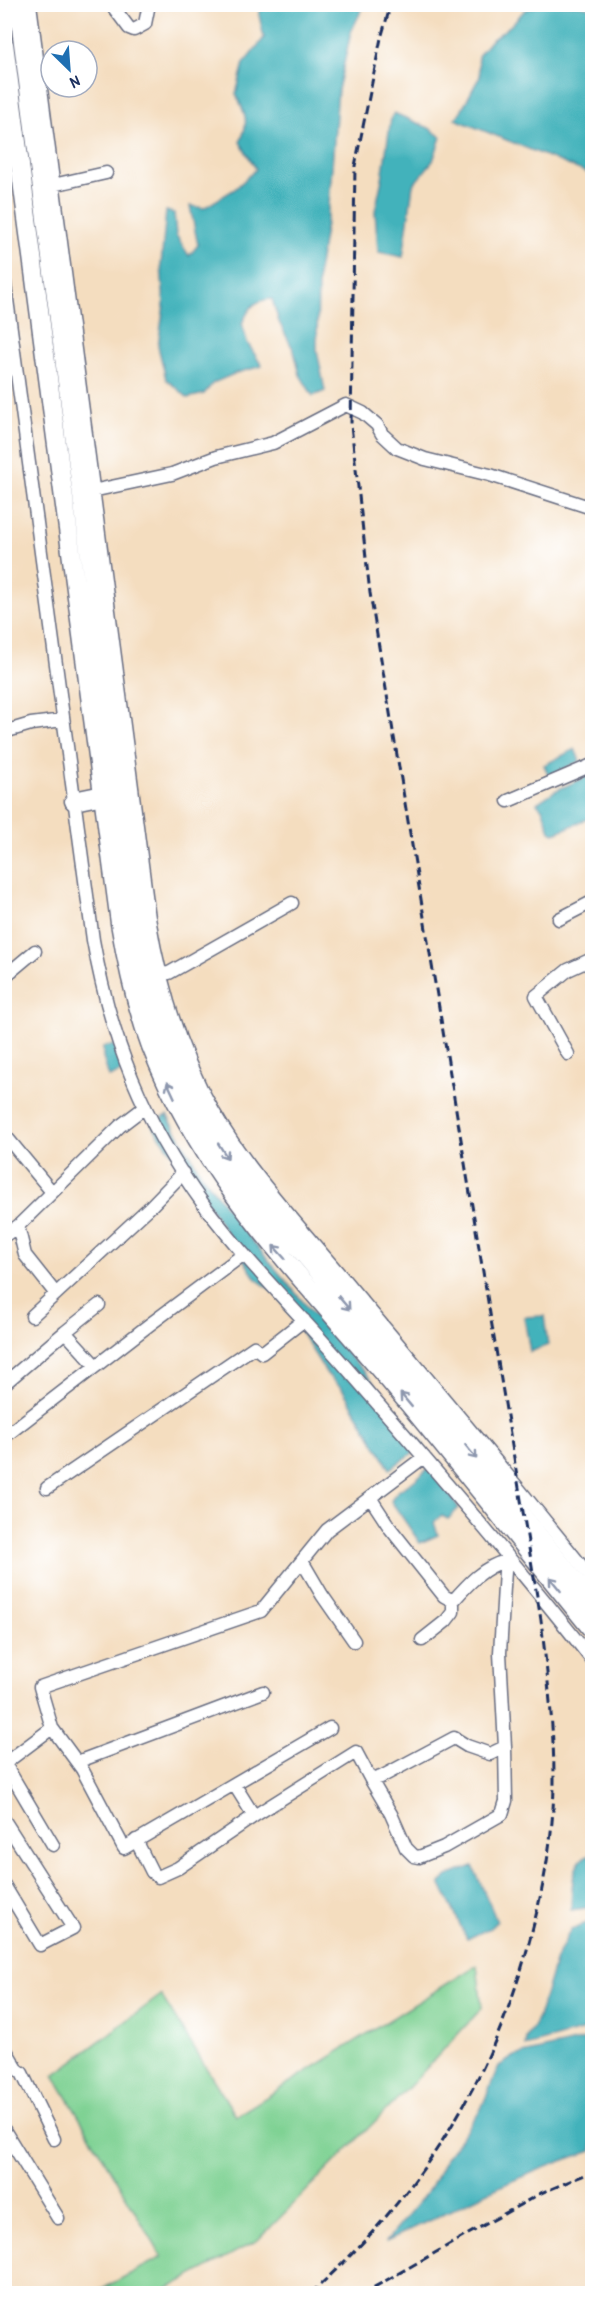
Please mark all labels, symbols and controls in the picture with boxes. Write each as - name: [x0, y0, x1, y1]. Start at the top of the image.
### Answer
- north arrow: [39, 39, 99, 99]
- text: N: [66, 71, 84, 95]
- one-way arrow: [164, 1082, 176, 1100]
- one-way arrow: [217, 1142, 229, 1159]
- one-way arrow: [272, 1245, 286, 1260]
- one-way arrow: [338, 1295, 351, 1311]
- one-way arrow: [399, 1392, 412, 1408]
- one-way arrow: [464, 1444, 477, 1460]
- one-way arrow: [549, 1576, 562, 1592]

